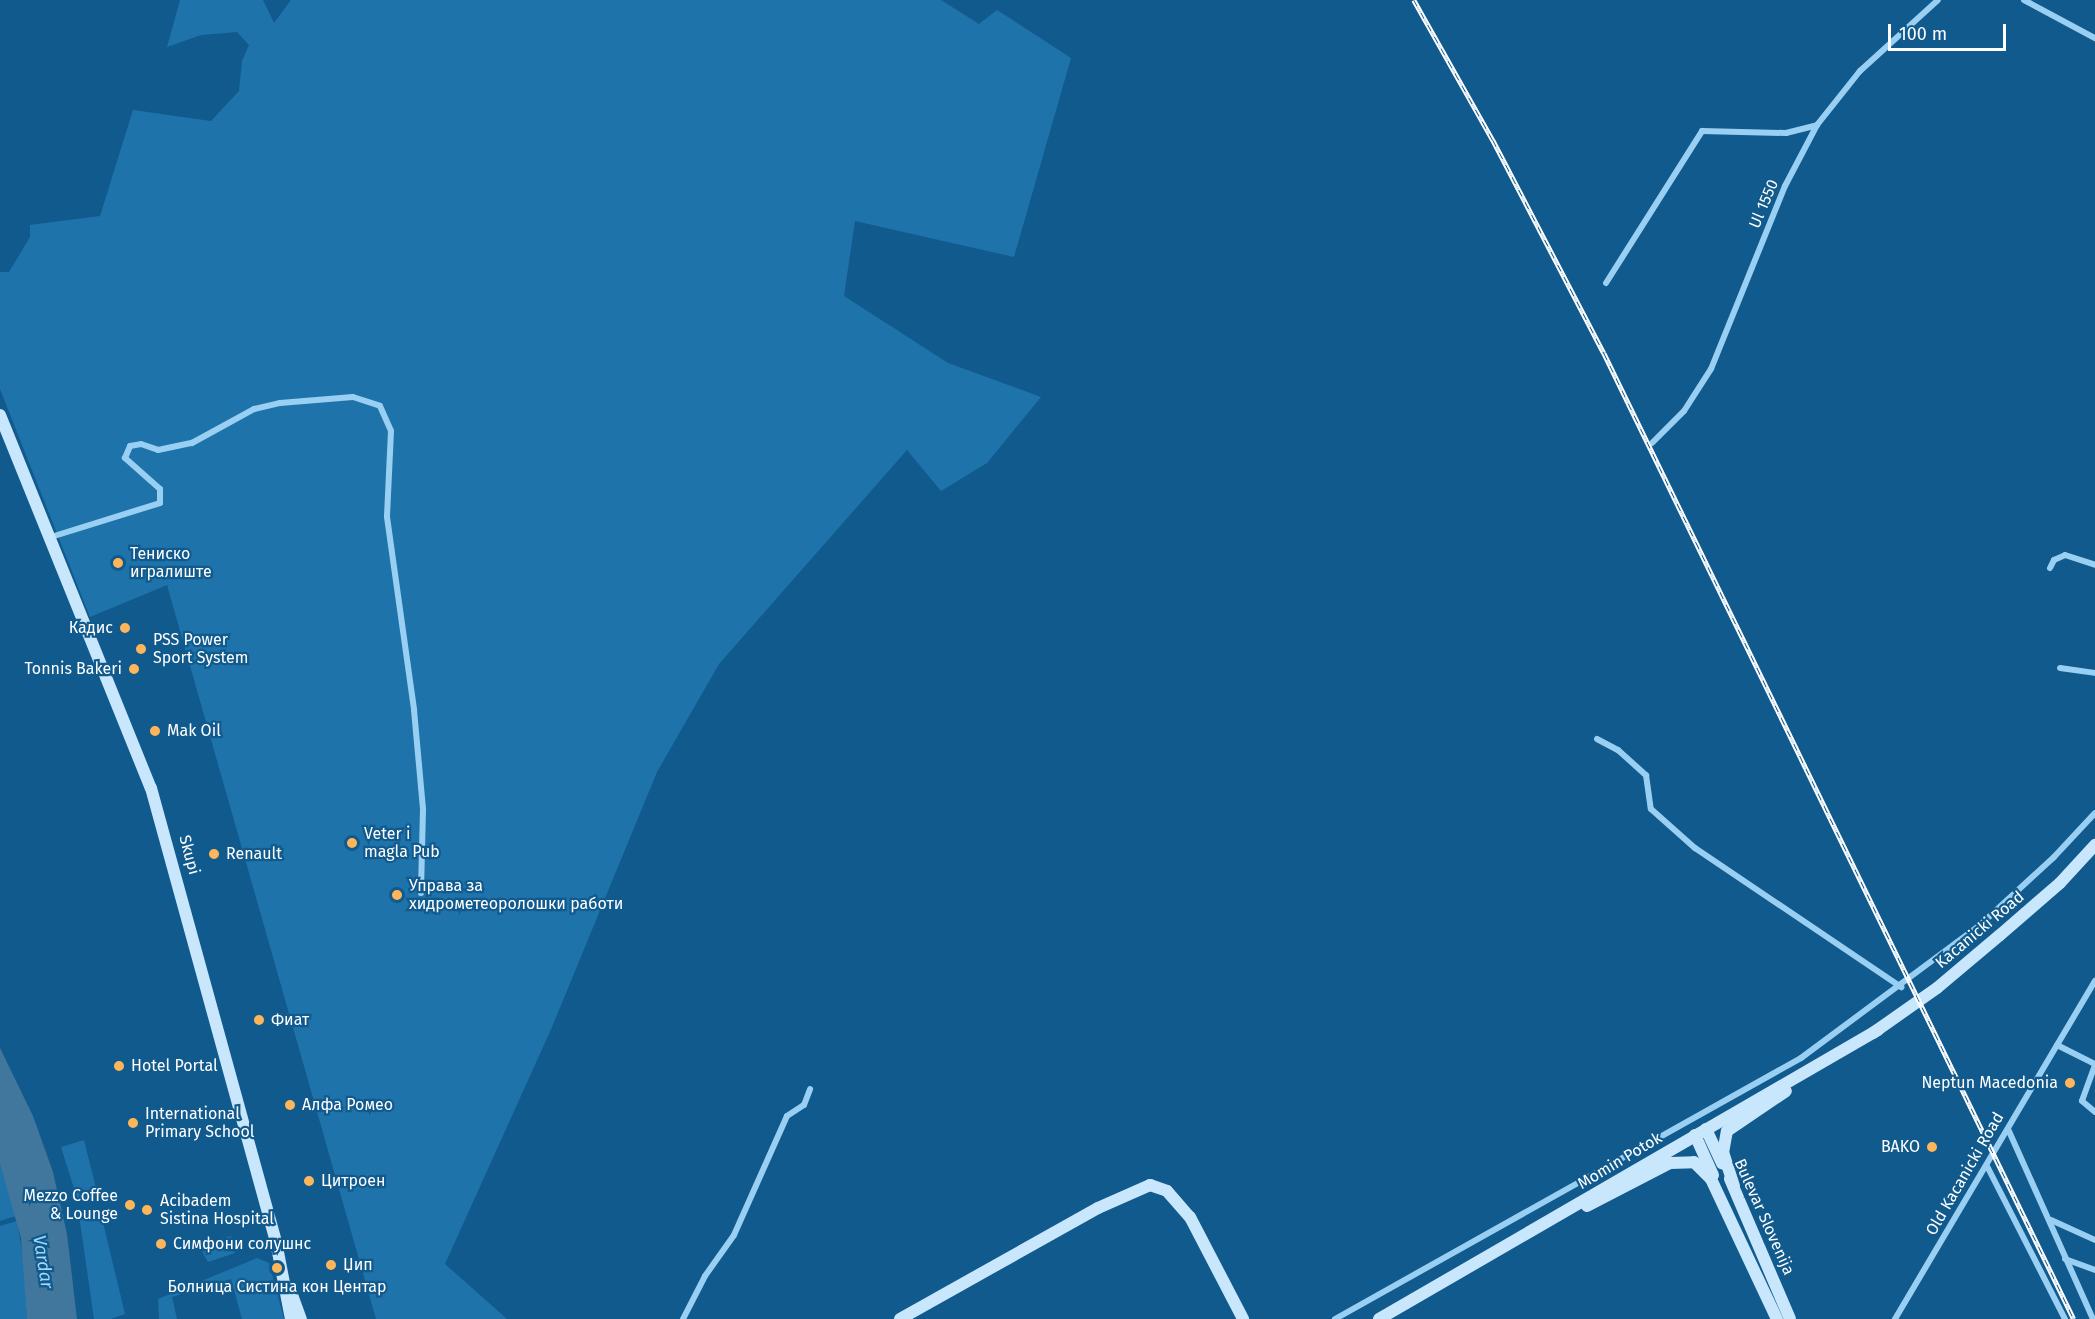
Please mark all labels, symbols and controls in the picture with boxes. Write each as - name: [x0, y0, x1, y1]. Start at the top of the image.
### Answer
- scale bar: [1891, 12, 2010, 50]
- text: 100 m: [1899, 23, 1947, 45]
- street label: Ul 1550: [1745, 177, 1783, 231]
- place label: Тениско игралиште: [130, 544, 212, 582]
- marker: Тениско игралиште: [111, 556, 125, 570]
- place label: Кадис: [69, 618, 113, 638]
- marker: Кадис: [118, 621, 132, 635]
- place label: PSS Power Sport System: [153, 630, 249, 668]
- marker: PSS Power Sport System: [134, 642, 148, 656]
- place label: Tonnis Bakeri: [24, 659, 122, 679]
- marker: Tonnis Bakeri: [127, 662, 141, 676]
- place label: Mak Oil: [167, 721, 221, 741]
- marker: Mak Oil: [148, 724, 162, 738]
- place label: Veter i magla Pub: [364, 824, 440, 862]
- street label: Skupi: [175, 833, 203, 877]
- marker: Veter i magla Pub: [345, 836, 359, 850]
- place label: Renault: [226, 844, 282, 864]
- marker: Renault: [207, 847, 221, 861]
- place label: Управа за хидрометеоролошки работи: [409, 876, 623, 914]
- street label: Kacanicki Road: [1932, 887, 2028, 973]
- marker: Управа за хидрометеоролошки работи: [390, 888, 404, 902]
- place label: Фиат: [271, 1010, 309, 1030]
- marker: Фиат: [252, 1013, 266, 1027]
- place label: Hotel Portal: [131, 1056, 218, 1076]
- marker: Hotel Portal: [112, 1059, 126, 1073]
- place label: Neptun Macedonia: [1921, 1073, 2058, 1093]
- marker: Neptun Macedonia: [2063, 1076, 2077, 1090]
- place label: Алфа Ромео: [302, 1095, 393, 1115]
- marker: Алфа Ромео: [283, 1098, 297, 1112]
- place label: International Primary School: [145, 1104, 254, 1142]
- street label: Old Kacanicki Road: [1922, 1109, 2008, 1239]
- marker: International Primary School: [126, 1116, 140, 1130]
- street label: Momin Potok: [1574, 1128, 1666, 1194]
- place label: BAKO: [1881, 1137, 1920, 1157]
- marker: BAKO: [1925, 1140, 1939, 1154]
- street label: Bulevar Slovenija: [1730, 1156, 1798, 1278]
- place label: Цитроен: [321, 1171, 386, 1191]
- marker: Цитроен: [302, 1174, 316, 1188]
- place label: Mezzo Coffee & Lounge: [24, 1186, 118, 1224]
- place label: Acibadem Sistina Hospital: [160, 1191, 274, 1229]
- marker: Mezzo Coffee & Lounge: [123, 1198, 137, 1212]
- marker: Acibadem Sistina Hospital: [138, 1201, 156, 1219]
- water label: Vardar: [28, 1234, 58, 1290]
- place label: Симфони солушнс: [173, 1234, 311, 1254]
- marker: Симфони солушнс: [154, 1237, 168, 1251]
- place label: Џип: [343, 1255, 373, 1275]
- marker: Џип: [324, 1258, 338, 1272]
- marker: Болница Систина кон Центар: [270, 1261, 284, 1275]
- place label: Болница Систина кон Центар: [167, 1277, 387, 1297]

